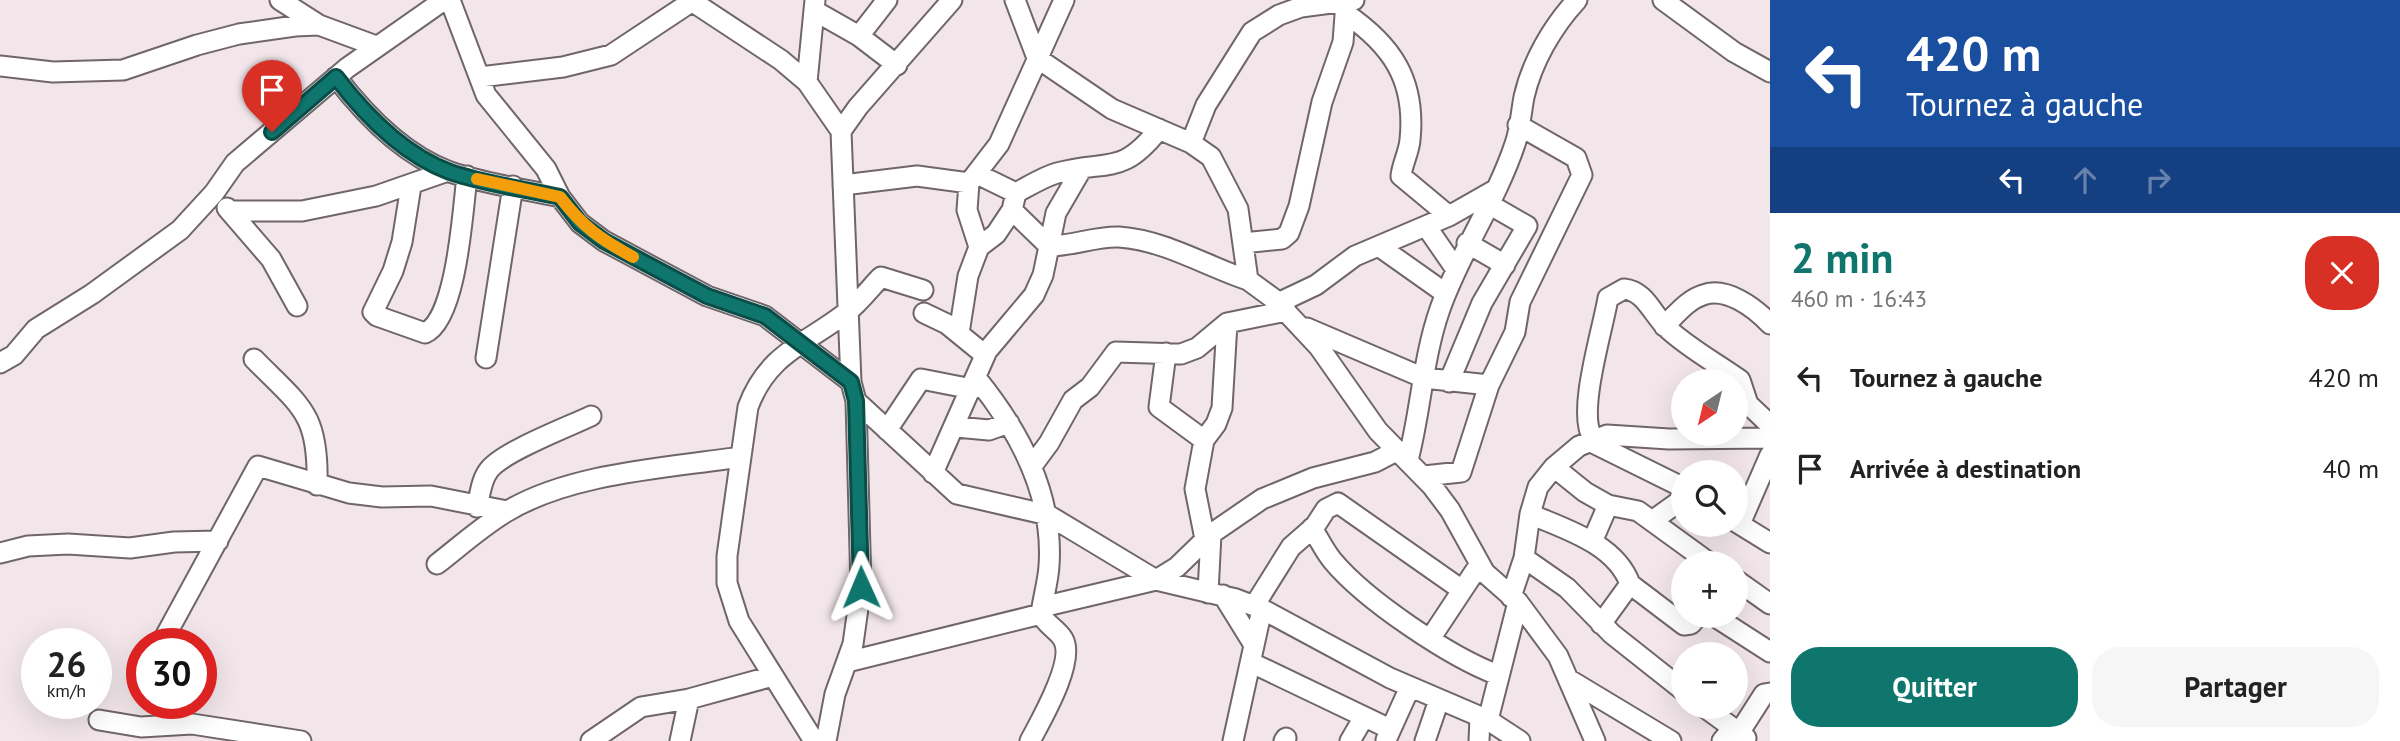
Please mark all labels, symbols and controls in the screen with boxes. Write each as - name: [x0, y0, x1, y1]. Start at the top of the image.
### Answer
- text: 420 m: [1906, 21, 2041, 85]
- icon: left: [1791, 28, 1882, 119]
- pin: [242, 60, 302, 132]
- icon: arrive: [253, 71, 291, 109]
- text: Tournez à gauche: [1906, 83, 2143, 125]
- icon: left: [1993, 161, 2031, 199]
- icon: ahead: [2066, 161, 2104, 199]
- icon: right: [2139, 161, 2177, 199]
- text: 2 min: [1791, 230, 1893, 285]
- button: close: [2305, 236, 2379, 310]
- text: 460 m · 16:43: [1791, 284, 1927, 313]
- icon: left: [1791, 359, 1829, 397]
- text: Tournez à gauche: [1850, 361, 2042, 394]
- text: 420 m: [2308, 361, 2379, 394]
- north arrow: [1671, 369, 1748, 446]
- map controls: [1671, 369, 1748, 719]
- icon: arrive: [1791, 450, 1829, 488]
- text: Arrivée à destination: [1850, 452, 2081, 485]
- text: 40 m: [2323, 452, 2379, 485]
- button: search: [1671, 460, 1748, 537]
- position arrow: [824, 550, 898, 624]
- button: +: [1671, 551, 1748, 628]
- speed limit sign: 30: [126, 628, 217, 719]
- text: 26: [47, 641, 86, 687]
- button: −: [1671, 642, 1748, 719]
- button: Quitter: [1791, 647, 2078, 727]
- button: Partager: [2092, 647, 2379, 727]
- text: km/h: [47, 679, 86, 702]

